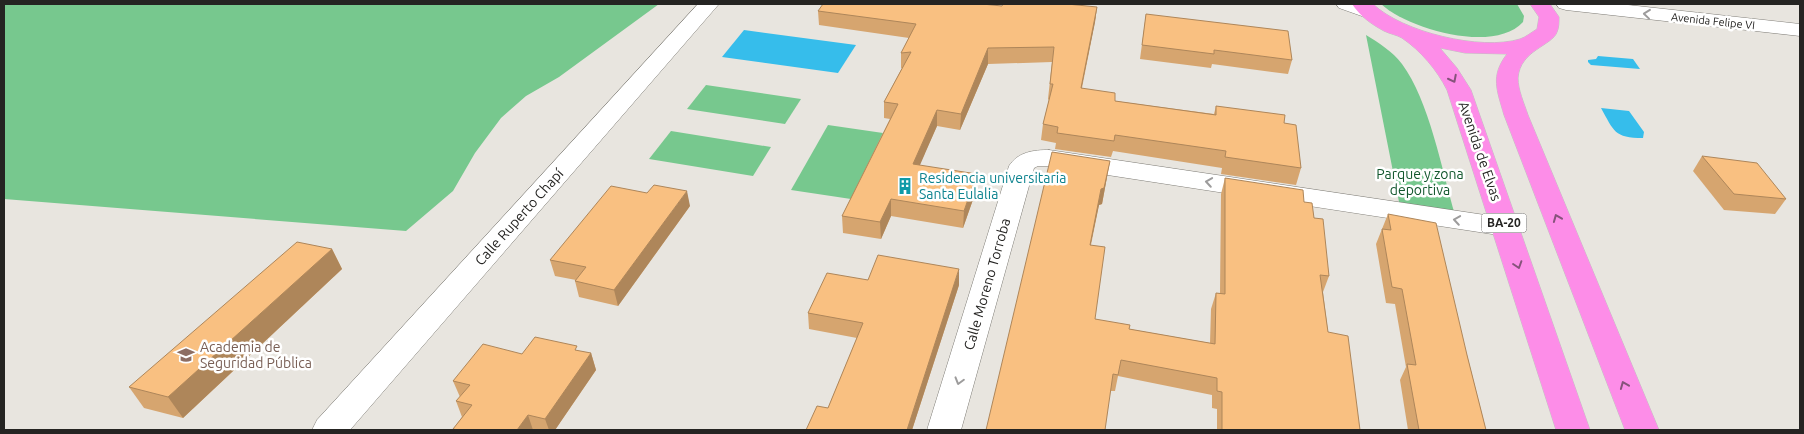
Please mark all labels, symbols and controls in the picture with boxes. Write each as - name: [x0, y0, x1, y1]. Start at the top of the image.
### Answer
- one-way arrow: [1643, 9, 1651, 20]
- street label: Avenida Felipe VI: [1670, 11, 1756, 31]
- one-way arrow: [1447, 73, 1457, 82]
- street label: Avenida de Elvas: [1455, 99, 1505, 203]
- street label: Calle Ruperto Chapí: [471, 165, 567, 269]
- park label: Parque y zona deportiva: [1376, 166, 1464, 198]
- place label: Residencia universitaria Santa Eulalia: [919, 170, 1066, 202]
- building icon: Residencia universitaria Santa Eulalia: [895, 176, 915, 196]
- one-way arrow: [1205, 178, 1214, 188]
- road number: BA-20: [1482, 214, 1526, 232]
- one-way arrow: [1552, 214, 1563, 223]
- one-way arrow: [1452, 215, 1461, 225]
- street label: Calle Moreno Torroba: [961, 216, 1013, 352]
- one-way arrow: [1512, 260, 1522, 269]
- place label: Academia de Seguridad Pública: [200, 339, 312, 371]
- school or university icon: Academia de Seguridad Pública: [176, 345, 196, 365]
- one-way arrow: [954, 376, 964, 385]
- one-way arrow: [1620, 381, 1630, 390]

